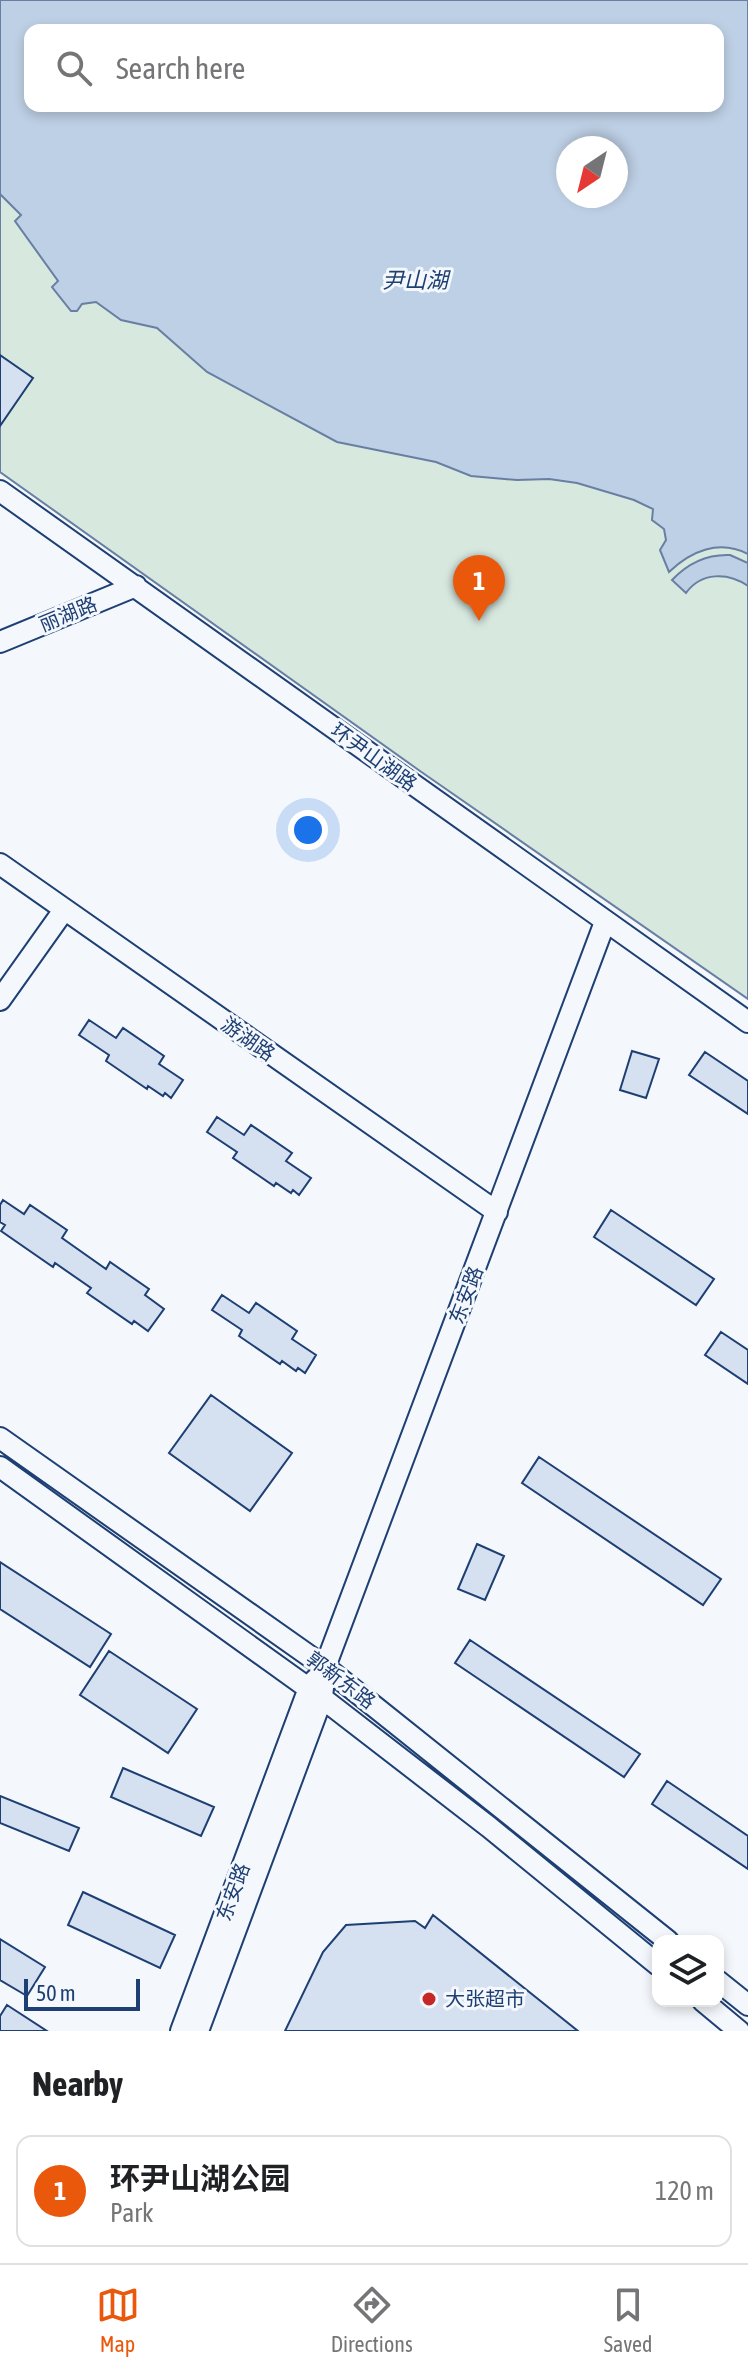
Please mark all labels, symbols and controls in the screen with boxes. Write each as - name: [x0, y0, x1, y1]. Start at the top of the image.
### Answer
- search box: [24, 24, 724, 112]
- icon: search: [52, 46, 96, 90]
- text: Search here: [116, 51, 245, 85]
- north arrow: [556, 136, 628, 208]
- water label: 尹山湖: [382, 267, 451, 293]
- pin: 1: [453, 555, 505, 621]
- street label: 丽湖路: [36, 592, 100, 635]
- street label: 环尹山湖路: [327, 718, 422, 795]
- your location: [288, 810, 328, 850]
- street label: 游湖路: [217, 1012, 279, 1065]
- street label: 东安路: [444, 1263, 487, 1327]
- street label: 郭新东路: [302, 1646, 380, 1713]
- street label: 东安路: [211, 1860, 254, 1924]
- map controls: [652, 1935, 724, 2007]
- button: layers: [652, 1935, 724, 2007]
- scale bar: [24, 1975, 140, 2011]
- text: 50 m: [36, 1980, 76, 2006]
- place label: 大张超市: [445, 1987, 525, 2010]
- marker: 大张超市: [420, 1990, 438, 2008]
- text: Nearby: [32, 2064, 123, 2103]
- text: 环尹山湖公园: [110, 2161, 290, 2195]
- text: 1: [54, 2176, 66, 2206]
- text: 120 m: [655, 2176, 714, 2206]
- text: Park: [110, 2198, 153, 2228]
- tab: Map: [96, 2283, 140, 2357]
- tab: Directions: [331, 2283, 413, 2357]
- tab: Saved: [604, 2283, 652, 2357]

